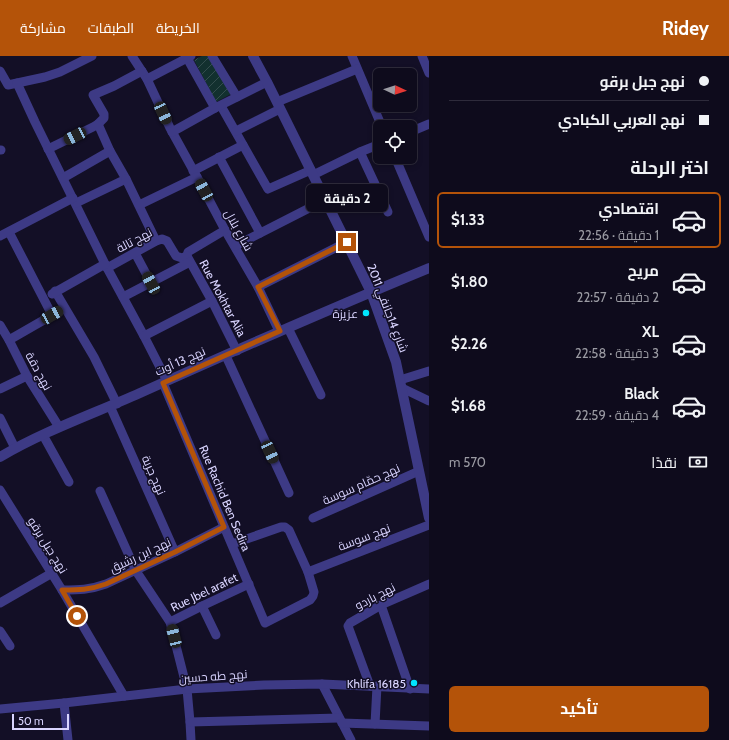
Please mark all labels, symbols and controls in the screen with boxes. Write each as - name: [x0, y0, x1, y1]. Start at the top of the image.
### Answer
- text: Ridey: [662, 17, 709, 40]
- text: مشاركة: [20, 19, 66, 37]
- text: الطبقات: [88, 19, 134, 37]
- text: الخريطة: [156, 19, 200, 37]
- north arrow: [373, 68, 417, 112]
- map controls: [373, 68, 417, 164]
- text: نهج جبل برقو: [600, 73, 685, 91]
- car: [152, 100, 174, 126]
- text: نهج العربي الكبادي: [558, 111, 685, 129]
- button: locate: [373, 120, 417, 164]
- car: [62, 125, 88, 147]
- text: اختر الرحلة: [630, 157, 709, 179]
- car: [193, 177, 215, 203]
- callout: 2 دقيقة: [306, 184, 388, 212]
- text: 2 دقيقة: [324, 190, 370, 206]
- text: اقتصادي: [599, 200, 659, 218]
- icon: car: [671, 202, 707, 238]
- street label: شارع بلال: [221, 207, 257, 254]
- text: $1.33: [451, 211, 485, 229]
- street label: نهج تالة: [114, 224, 155, 257]
- text: 1 دقيقة · 22:56: [578, 227, 659, 243]
- route end: [338, 233, 356, 251]
- street label: Rue Mokhtar Alia: [196, 257, 250, 339]
- street label: شارع 14جانفي 2011: [361, 262, 412, 356]
- text: مريح: [627, 262, 659, 280]
- icon: car: [671, 264, 707, 300]
- car: [140, 270, 162, 296]
- text: $1.80: [451, 273, 488, 291]
- text: 2 دقيقة · 22:57: [577, 289, 659, 305]
- car: [39, 304, 65, 326]
- place label: عزيزة: [333, 306, 358, 321]
- marker: عزيزة: [361, 308, 371, 318]
- text: XL: [642, 323, 659, 341]
- icon: car: [671, 326, 707, 362]
- text: $2.26: [451, 335, 487, 353]
- street label: نهج 13 أوت: [152, 343, 208, 380]
- text: 3 دقيقة · 22:58: [575, 345, 659, 361]
- street label: نهج دقة: [22, 349, 56, 393]
- text: Black: [624, 385, 659, 403]
- icon: car: [671, 388, 707, 424]
- text: $1.68: [451, 397, 486, 415]
- text: 4 دقيقة · 22:59: [575, 407, 659, 423]
- car: [259, 439, 281, 465]
- street label: Rue Rachid Ben Sedira: [196, 443, 254, 553]
- icon: cash: [687, 451, 709, 473]
- street label: نهج جربة: [138, 453, 169, 498]
- text: 570 m: [449, 454, 486, 470]
- text: نقدًا: [651, 454, 677, 472]
- street label: نهج حمّام سوسة: [320, 460, 403, 509]
- street label: نهج جبل برقو: [24, 514, 71, 577]
- street label: نهج سوسة: [336, 520, 393, 555]
- street label: نهج ابن رشيق: [107, 534, 174, 577]
- street label: Rue Jbel arafet: [168, 569, 240, 615]
- street label: نهج باردو: [352, 579, 398, 613]
- route start: [68, 607, 86, 625]
- car: [165, 623, 183, 649]
- street label: نهج طه حسين: [178, 666, 248, 687]
- place label: Khlifa 16185: [347, 676, 406, 691]
- marker: Khlifa 16185: [409, 678, 419, 688]
- button: تأكيد: [449, 686, 709, 732]
- scale bar: [12, 712, 69, 731]
- text: 50 m: [18, 714, 44, 728]

